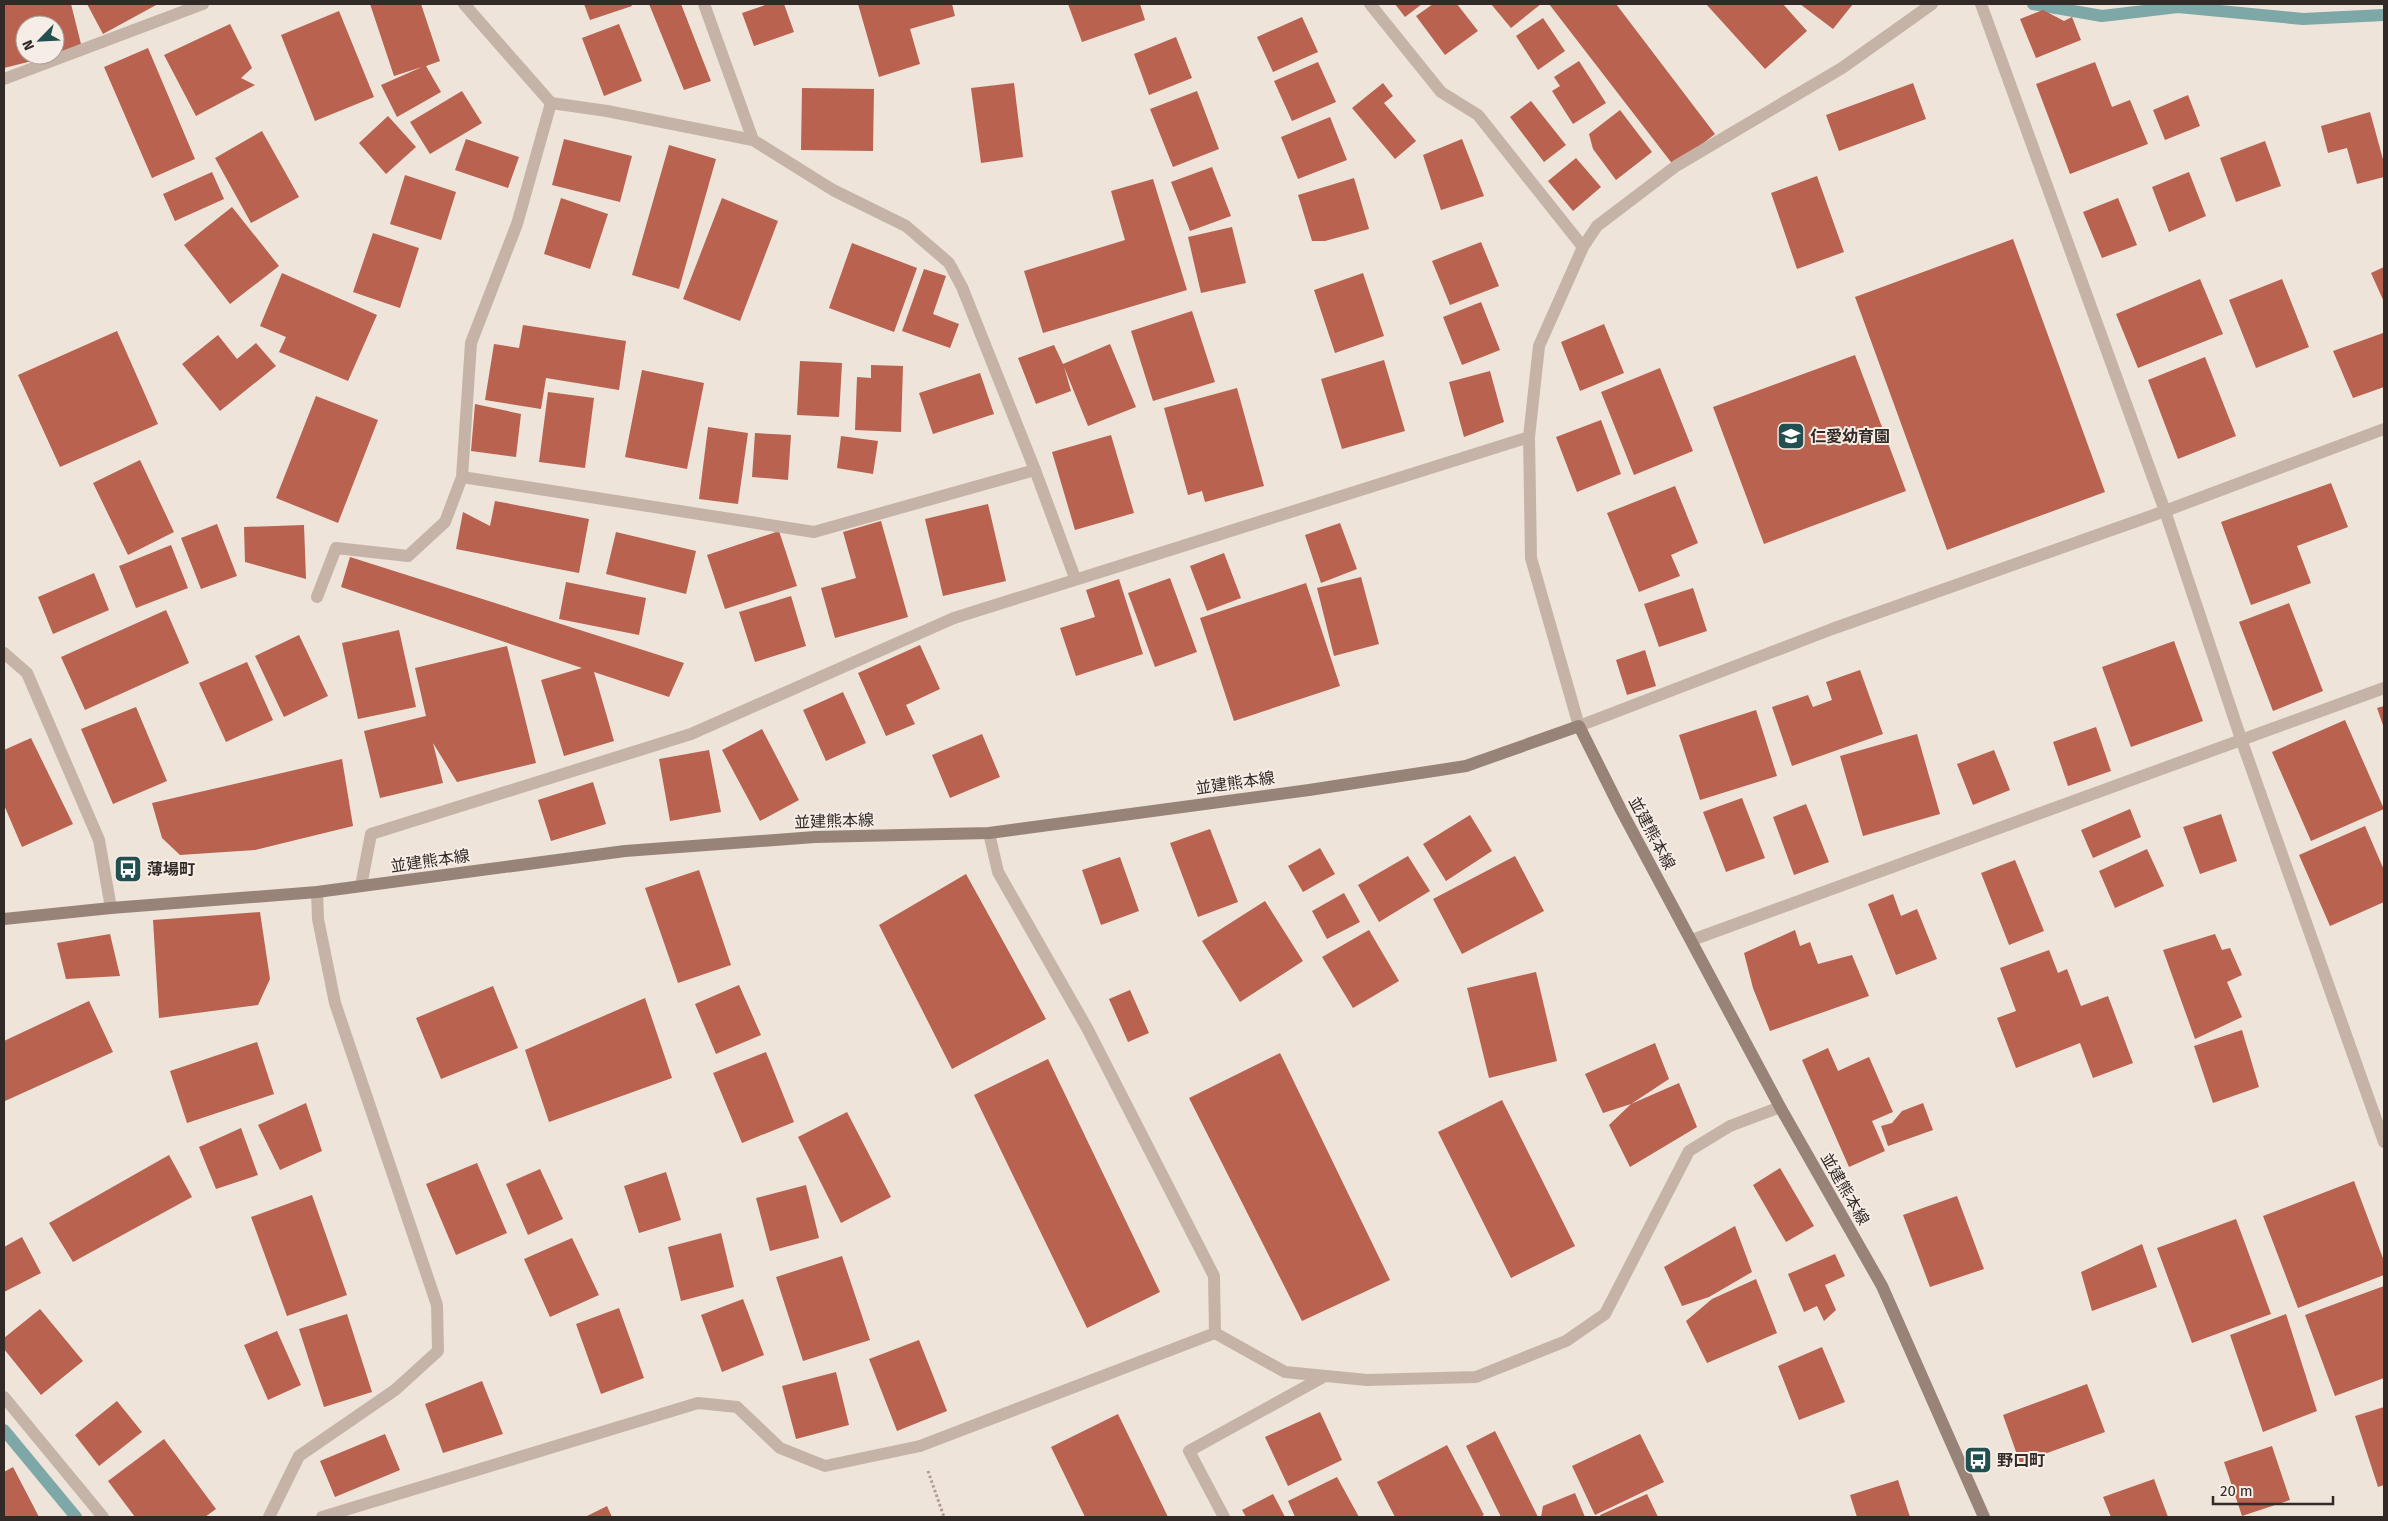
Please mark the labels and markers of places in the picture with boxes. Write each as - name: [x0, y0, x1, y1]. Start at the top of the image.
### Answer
- school or university icon: 仁愛幼育園: [1776, 421, 1806, 451]
- place label: 仁愛幼育園: [1810, 427, 1890, 446]
- bus stop icon: 薄場町: [113, 854, 143, 884]
- place label: 薄場町: [147, 860, 195, 879]
- bus stop icon: 野口町: [1963, 1445, 1993, 1475]
- place label: 野口町: [1997, 1451, 2045, 1470]

